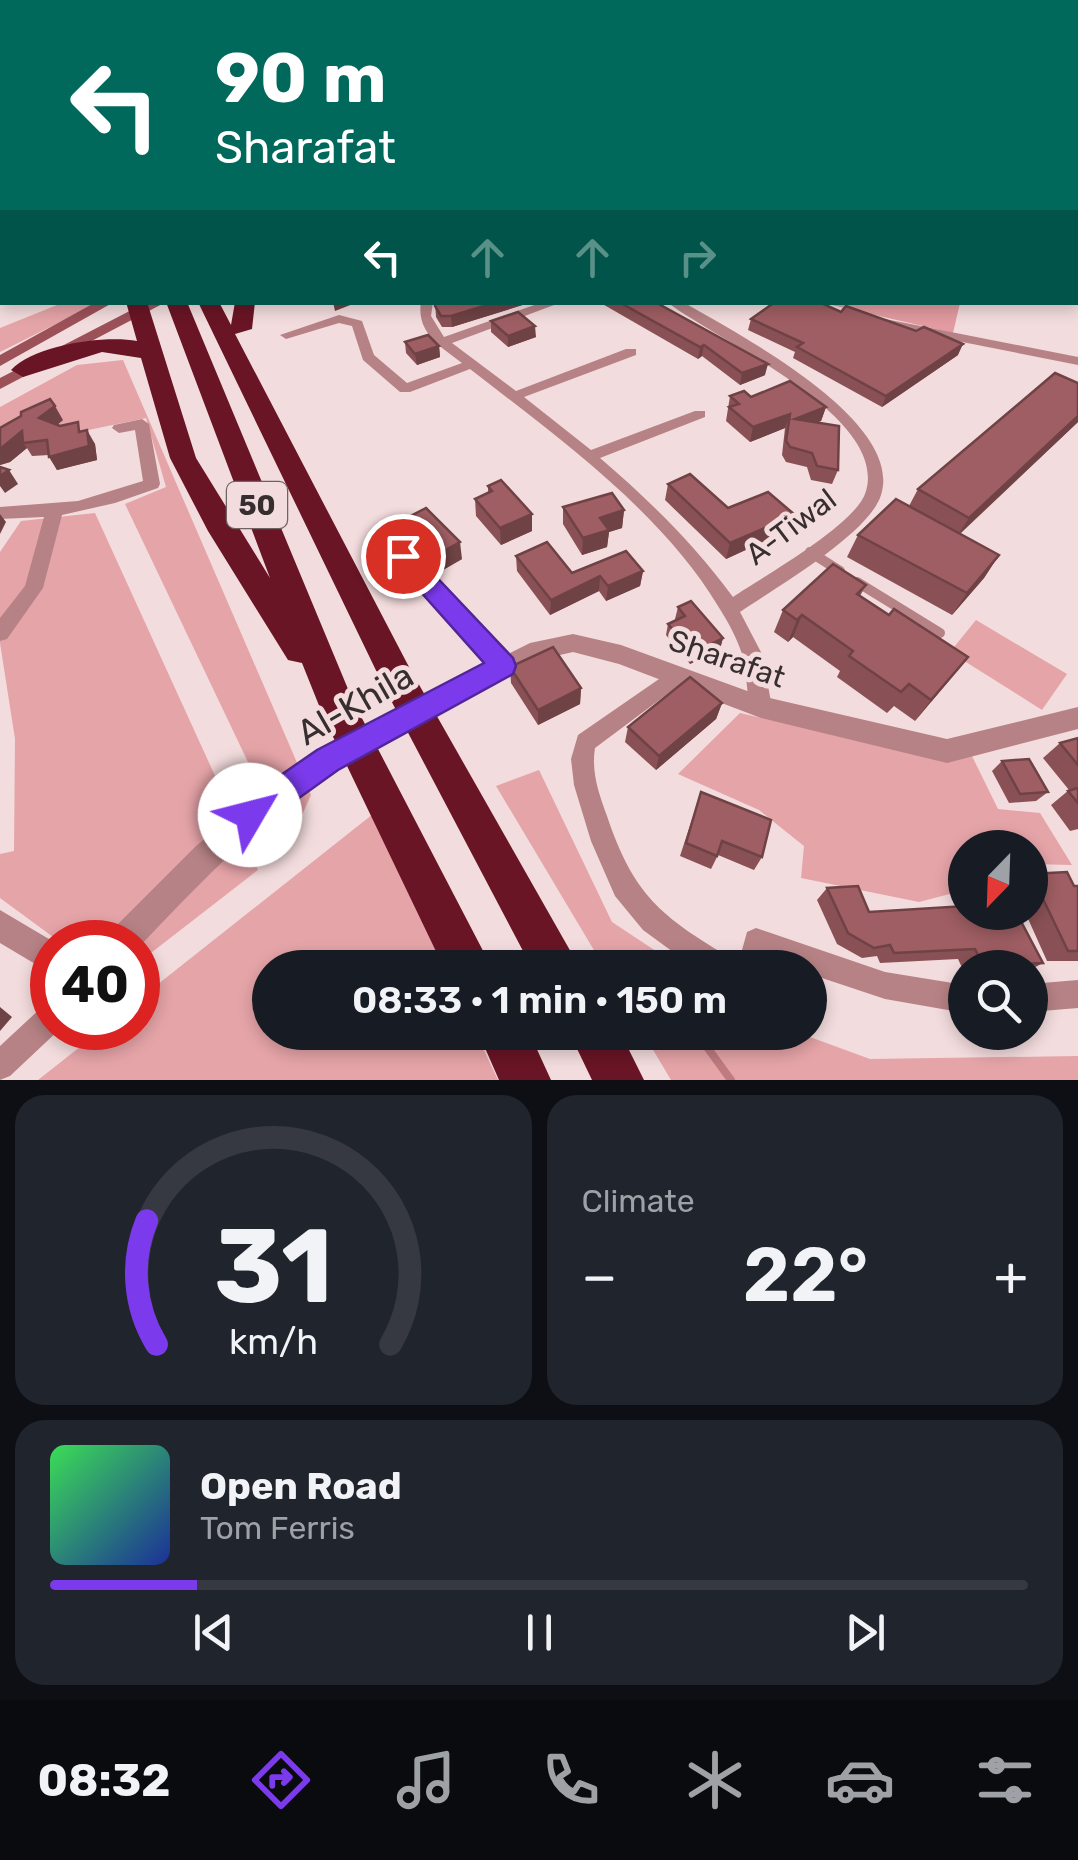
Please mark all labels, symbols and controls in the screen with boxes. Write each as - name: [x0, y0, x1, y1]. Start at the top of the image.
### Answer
- text: 90 m: [215, 37, 387, 120]
- icon: left: [50, 40, 180, 170]
- text: Sharafat: [215, 121, 396, 174]
- icon: left: [355, 230, 410, 285]
- icon: ahead: [460, 230, 515, 285]
- icon: ahead: [565, 230, 620, 285]
- icon: right: [670, 230, 725, 285]
- street label: A-Tiwal: [739, 481, 843, 573]
- road number: 50: [227, 482, 287, 528]
- pin: [361, 514, 446, 599]
- icon: arrive: [376, 529, 431, 584]
- street label: Sharafat: [664, 622, 790, 696]
- street label: Al-Khila: [289, 654, 421, 754]
- position arrow: [198, 763, 302, 867]
- north arrow: [948, 830, 1048, 930]
- map controls: [948, 830, 1048, 1050]
- speed limit sign: 40: [30, 920, 160, 1050]
- button: search: [948, 950, 1048, 1050]
- text: 08:33 · 1 min · 150 m: [352, 977, 727, 1023]
- text: Climate: [582, 1182, 695, 1220]
- text: 31: [214, 1205, 333, 1328]
- text: 22°: [743, 1231, 868, 1320]
- text: −: [582, 1244, 617, 1309]
- text: +: [994, 1244, 1028, 1309]
- text: km/h: [229, 1321, 318, 1363]
- text: Open Road: [200, 1463, 402, 1509]
- text: Tom Ferris: [200, 1509, 355, 1547]
- icon: previous: [186, 1605, 241, 1660]
- icon: pause: [512, 1605, 567, 1660]
- icon: next: [838, 1605, 893, 1660]
- icon: directions: [246, 1745, 316, 1815]
- icon: music: [391, 1745, 461, 1815]
- icon: phone: [536, 1745, 606, 1815]
- icon: climate: [680, 1745, 750, 1815]
- icon: car: [825, 1745, 895, 1815]
- icon: filters: [970, 1745, 1040, 1815]
- text: 08:32: [37, 1754, 171, 1807]

